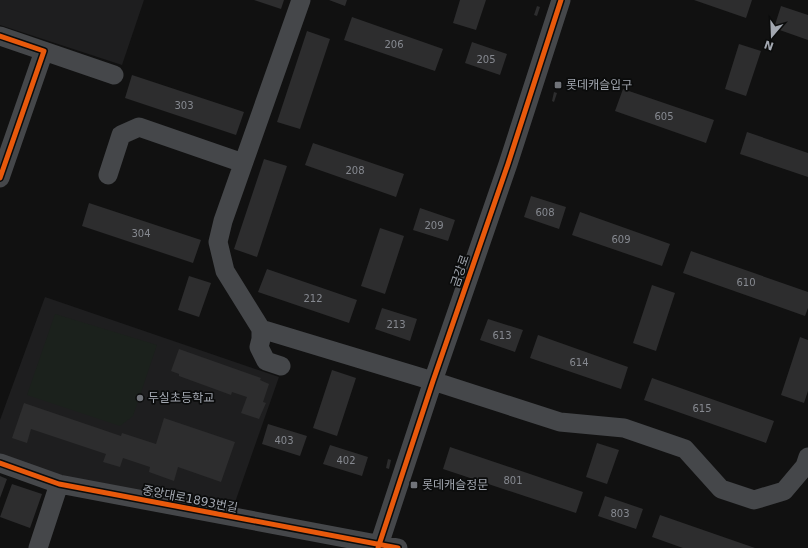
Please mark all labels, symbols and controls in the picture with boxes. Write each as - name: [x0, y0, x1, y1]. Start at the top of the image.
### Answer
- north arrow: [752, 16, 792, 56]
- text: N: [762, 37, 775, 53]
- house number: 206: [384, 39, 404, 50]
- house number: 205: [476, 54, 496, 65]
- place label: 롯데캐슬입구: [566, 78, 632, 92]
- marker: 롯데캐슬입구: [553, 80, 563, 90]
- house number: 303: [174, 100, 194, 111]
- house number: 605: [654, 111, 674, 122]
- house number: 208: [345, 165, 365, 176]
- house number: 608: [535, 207, 555, 218]
- house number: 209: [424, 220, 444, 231]
- house number: 304: [131, 228, 151, 239]
- house number: 609: [611, 234, 631, 245]
- street label: 금강로: [448, 253, 472, 289]
- house number: 610: [736, 277, 756, 288]
- house number: 212: [303, 293, 323, 304]
- house number: 213: [386, 319, 406, 330]
- house number: 613: [492, 330, 512, 341]
- house number: 614: [569, 357, 589, 368]
- place label: 두실초등학교: [148, 391, 214, 405]
- marker: 두실초등학교: [135, 393, 145, 403]
- house number: 615: [692, 403, 712, 414]
- house number: 403: [274, 435, 294, 446]
- house number: 402: [336, 455, 356, 466]
- house number: 801: [503, 475, 523, 486]
- place label: 롯데캐슬정문: [422, 478, 488, 492]
- marker: 롯데캐슬정문: [409, 480, 419, 490]
- street label: 중앙대로1893번길: [141, 483, 239, 515]
- house number: 803: [610, 508, 630, 519]

